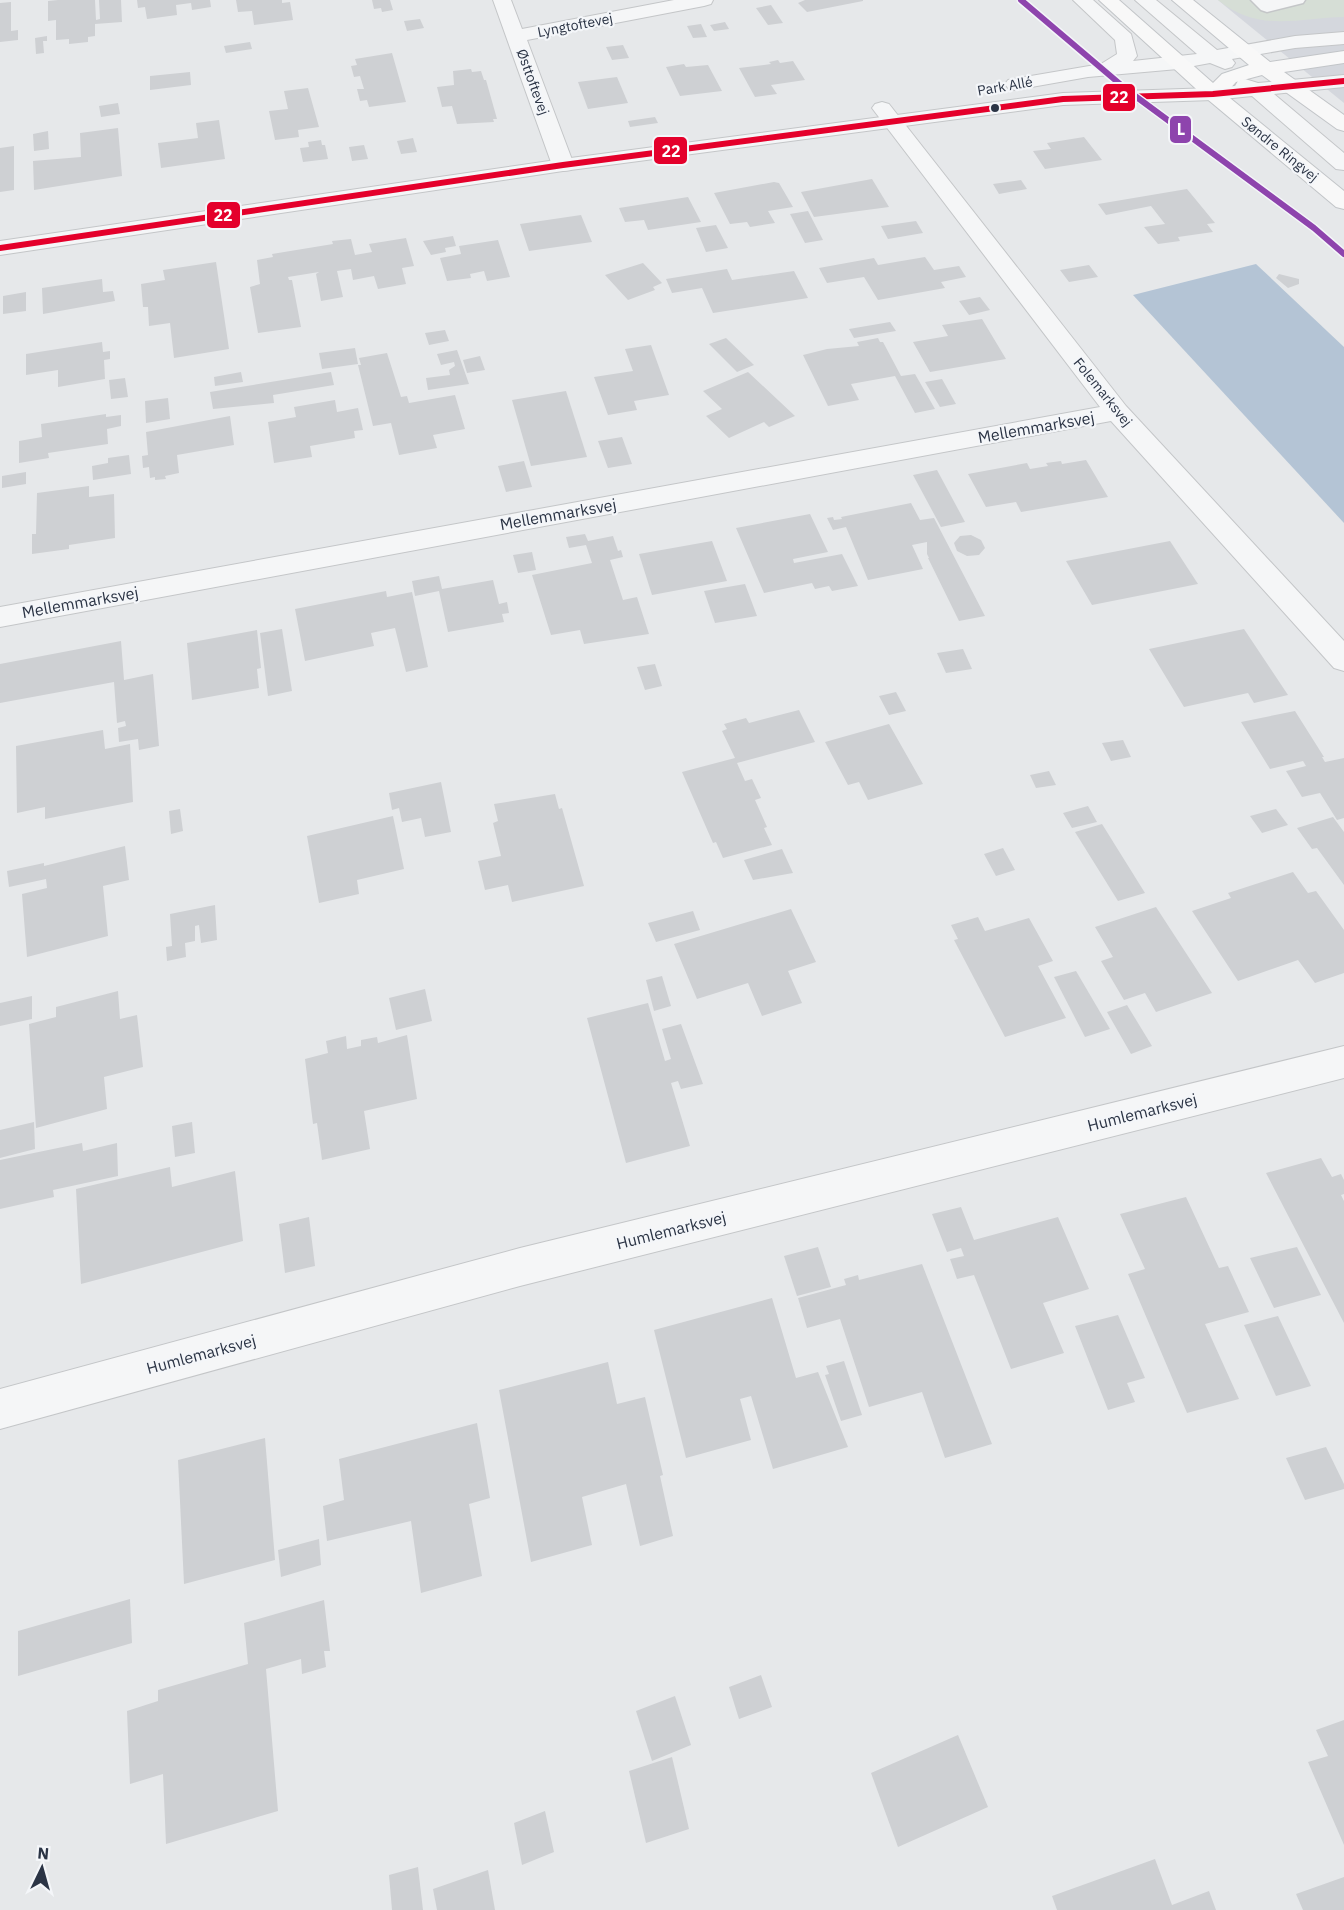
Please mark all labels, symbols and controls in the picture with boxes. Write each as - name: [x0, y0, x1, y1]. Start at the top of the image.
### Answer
- street label: Lyngtoftevej: [536, 9, 614, 41]
- street label: Østtoftevej: [513, 47, 553, 117]
- street label: Park Allé: [976, 72, 1034, 100]
- line badge: 22: [1102, 83, 1136, 112]
- text: 22: [1109, 87, 1129, 107]
- unlabelled marker: [989, 102, 1001, 114]
- street label: Søndre Ringvej: [1238, 112, 1322, 186]
- line badge: L: [1169, 115, 1192, 144]
- text: L: [1177, 119, 1185, 139]
- line badge: 22: [653, 136, 688, 165]
- text: 22: [661, 141, 681, 161]
- line badge: 22: [206, 201, 241, 229]
- text: 22: [213, 205, 233, 225]
- street label: Folemarksvej: [1070, 354, 1136, 430]
- street label: Mellemmarksvej: [976, 407, 1096, 447]
- street label: Mellemmarksvej: [498, 494, 618, 534]
- street label: Mellemmarksvej: [20, 582, 140, 622]
- street label: Humlemarksvej: [1085, 1089, 1199, 1135]
- street label: Humlemarksvej: [614, 1207, 728, 1253]
- street label: Humlemarksvej: [144, 1330, 258, 1378]
- north arrow: [12, 1838, 72, 1898]
- text: N: [37, 1843, 50, 1864]

